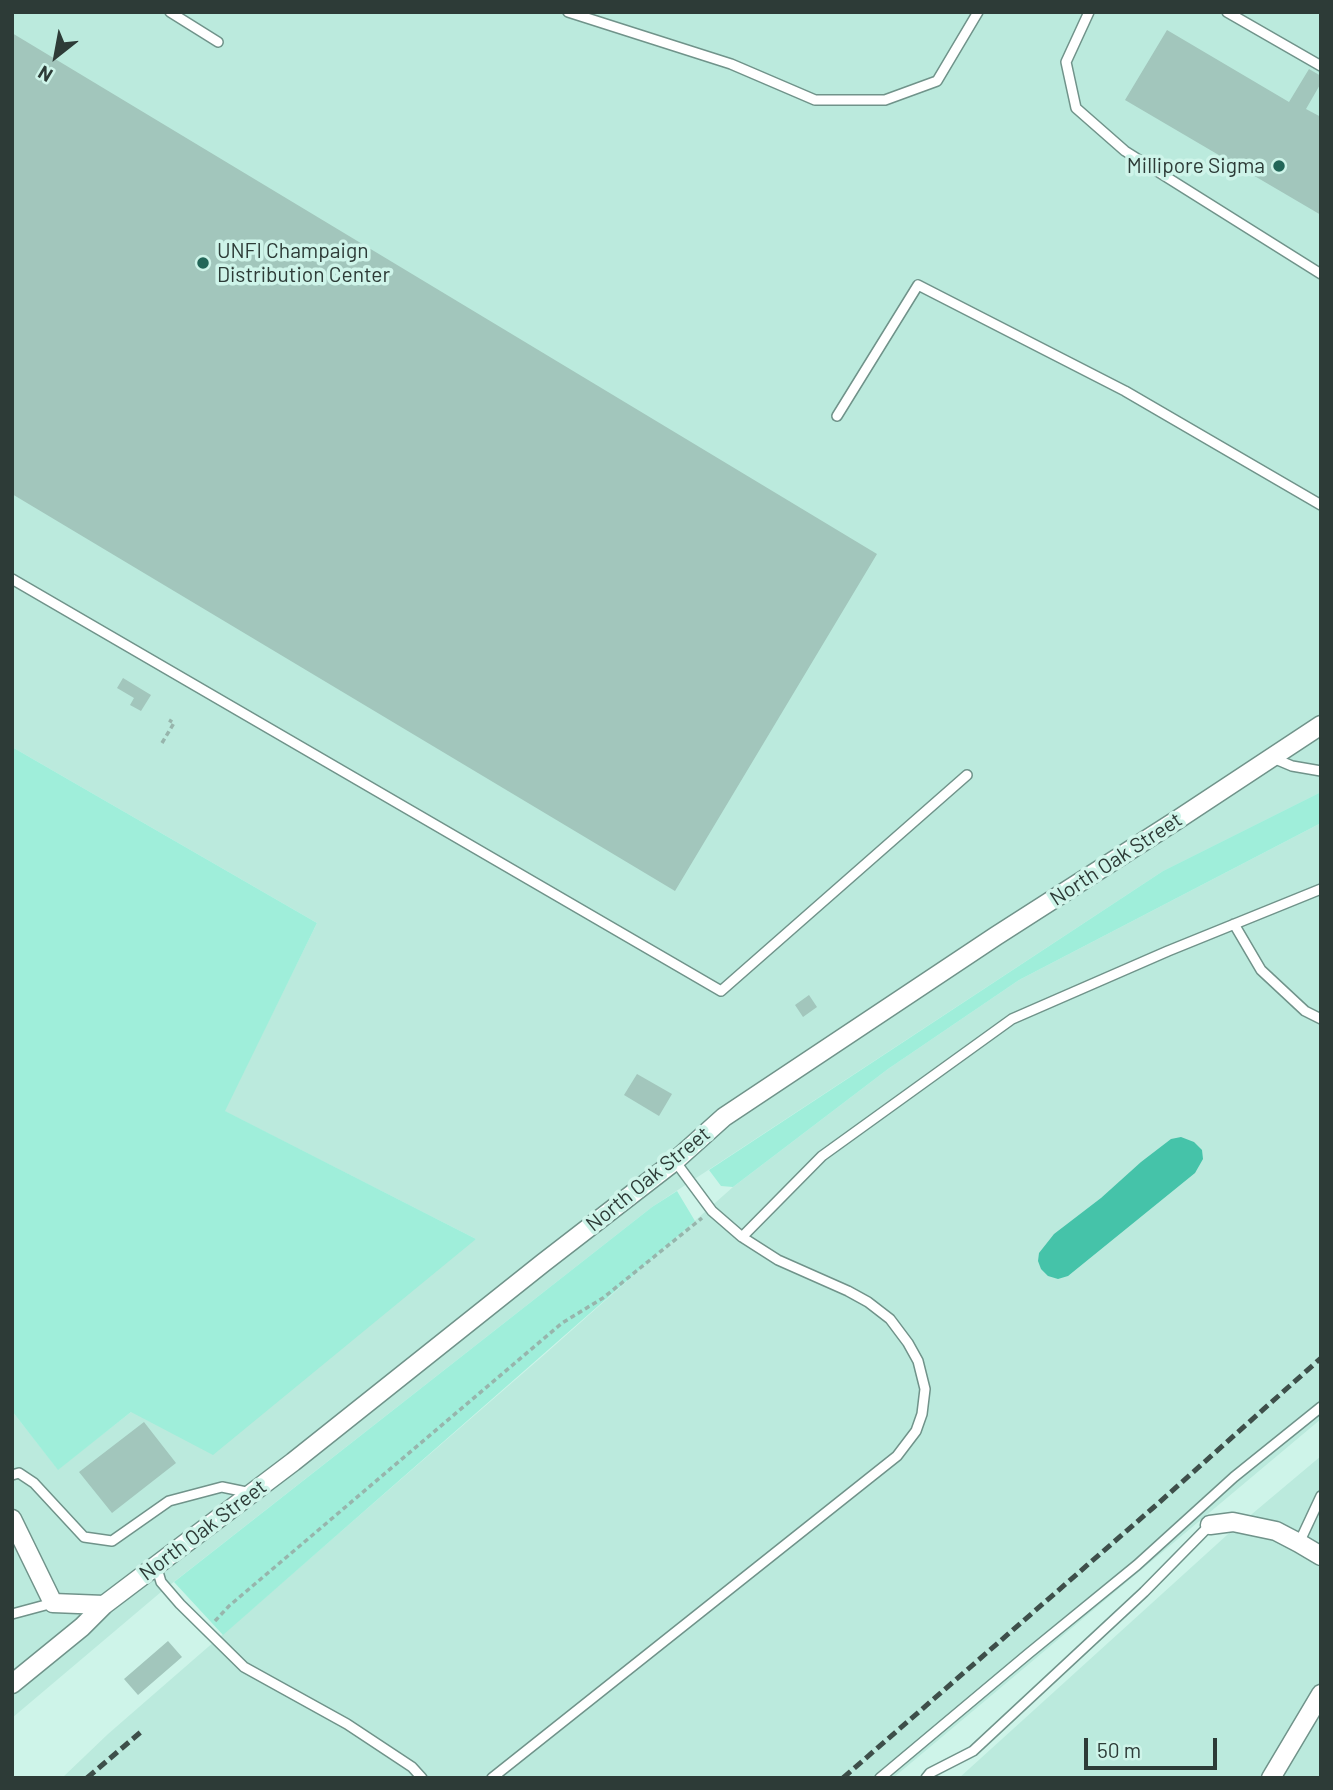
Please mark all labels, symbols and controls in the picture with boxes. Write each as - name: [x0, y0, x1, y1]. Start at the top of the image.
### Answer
- north arrow: [21, 21, 91, 91]
- text: N: [34, 61, 56, 88]
- place label: Millipore Sigma: [1127, 153, 1265, 179]
- marker: Millipore Sigma: [1271, 158, 1287, 174]
- place label: UNFI Champaign Distribution Center: [217, 238, 390, 288]
- marker: UNFI Champaign Distribution Center: [195, 255, 211, 271]
- street label: North Oak Street: [1045, 807, 1187, 911]
- street label: North Oak Street: [581, 1121, 715, 1237]
- street label: North Oak Street: [135, 1474, 271, 1586]
- scale bar: [1088, 1724, 1221, 1768]
- text: 50 m: [1097, 1737, 1141, 1762]

